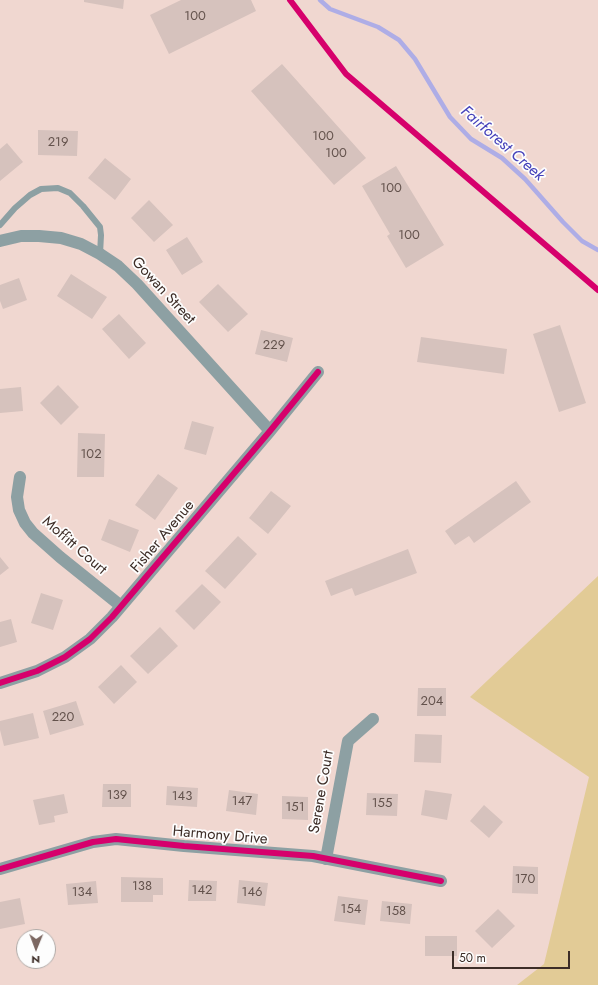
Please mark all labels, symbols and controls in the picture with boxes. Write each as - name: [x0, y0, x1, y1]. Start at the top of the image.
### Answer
- house number: 100: [184, 9, 206, 25]
- water label: Fairforest Creek: [456, 102, 548, 186]
- house number: 100: [312, 129, 334, 145]
- house number: 219: [48, 135, 68, 151]
- house number: 100: [325, 146, 347, 162]
- house number: 100: [380, 181, 402, 197]
- house number: 100: [398, 228, 420, 244]
- street label: Gowan Street: [127, 254, 199, 328]
- house number: 229: [263, 338, 285, 354]
- house number: 102: [80, 447, 102, 463]
- street label: Fisher Avenue: [127, 497, 199, 577]
- street label: Moffitt Court: [38, 513, 110, 579]
- house number: 204: [421, 694, 443, 710]
- house number: 220: [52, 710, 74, 726]
- street label: Serene Court: [306, 749, 338, 835]
- house number: 139: [107, 788, 127, 804]
- house number: 143: [172, 789, 192, 805]
- house number: 147: [232, 794, 252, 810]
- house number: 155: [372, 796, 392, 812]
- house number: 151: [285, 800, 305, 816]
- street label: Harmony Drive: [172, 823, 268, 849]
- house number: 170: [515, 872, 535, 888]
- house number: 138: [132, 879, 152, 895]
- house number: 142: [192, 883, 212, 899]
- house number: 134: [72, 885, 92, 901]
- house number: 146: [242, 885, 262, 901]
- house number: 154: [341, 902, 361, 918]
- house number: 158: [386, 904, 406, 920]
- north arrow: [16, 929, 56, 969]
- scale bar: [454, 943, 572, 969]
- text: 50 m: [459, 949, 486, 967]
- text: N: [31, 952, 40, 968]

